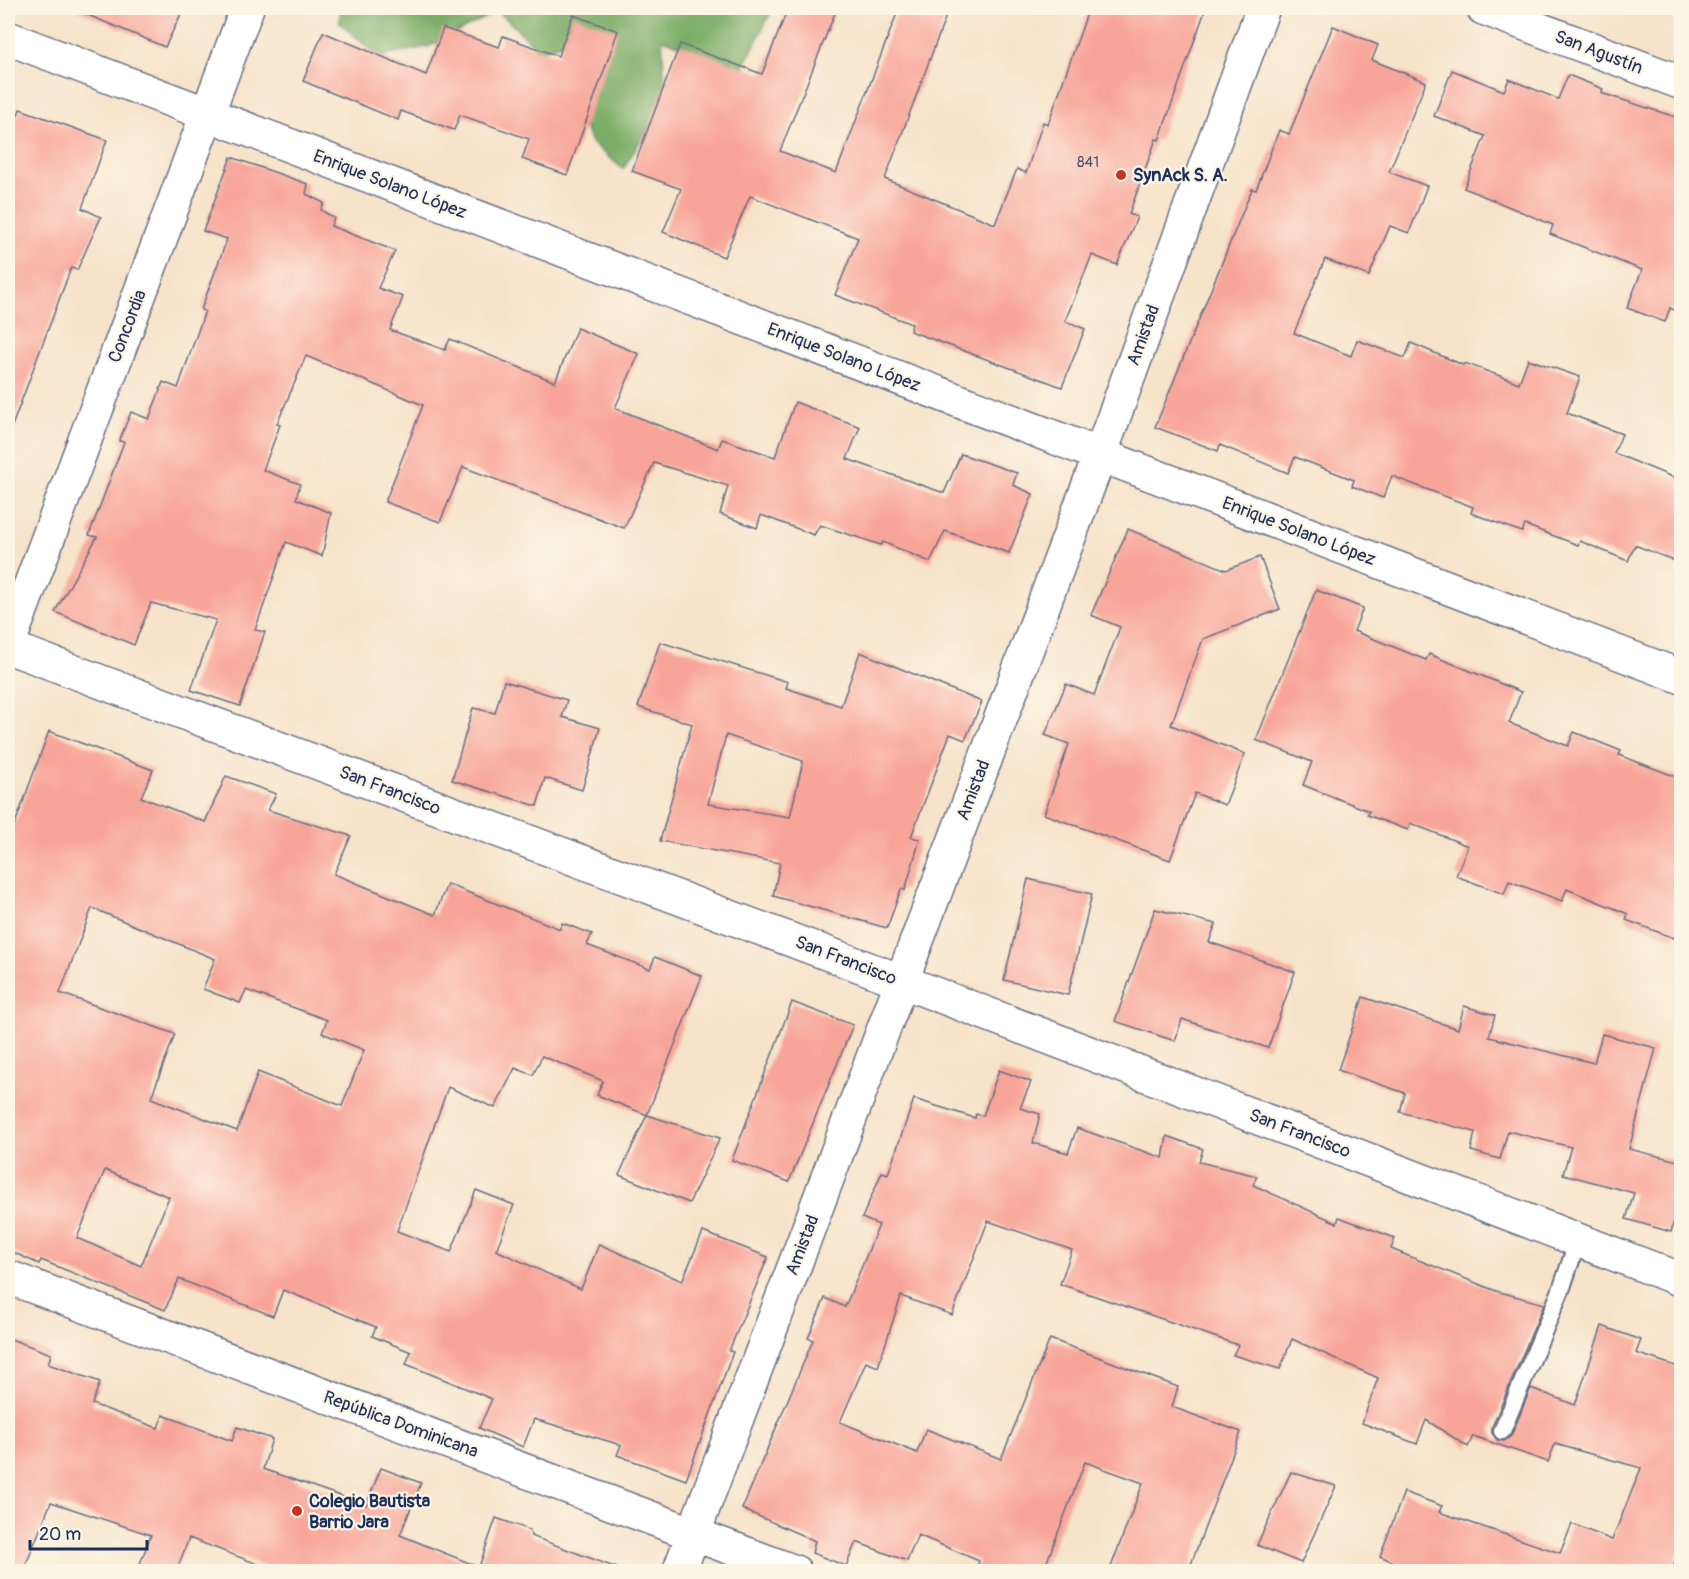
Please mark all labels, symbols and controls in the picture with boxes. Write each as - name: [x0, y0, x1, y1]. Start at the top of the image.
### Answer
- street label: San Agustín: [1551, 25, 1646, 80]
- street label: Enrique Solano López: [310, 145, 470, 224]
- house number: 841: [1077, 153, 1099, 172]
- place label: SynAck S. A.: [1133, 164, 1228, 187]
- marker: SynAck S. A.: [1114, 168, 1128, 182]
- street label: Concordia: [103, 287, 152, 366]
- street label: Amistad: [1122, 302, 1165, 369]
- street label: Enrique Solano López: [764, 318, 924, 397]
- street label: Enrique Solano López: [1219, 492, 1379, 571]
- street label: Amistad: [951, 757, 995, 824]
- street label: San Francisco: [336, 761, 444, 820]
- street label: San Francisco: [792, 931, 900, 990]
- street label: San Francisco: [1246, 1104, 1354, 1163]
- street label: Amistad: [780, 1212, 824, 1279]
- street label: República Dominicana: [320, 1386, 481, 1463]
- place label: Colegio Bautista Barrio Jara: [309, 1490, 431, 1534]
- marker: Colegio Bautista Barrio Jara: [290, 1504, 304, 1518]
- scale bar: [30, 1513, 147, 1551]
- text: 20 m: [39, 1523, 81, 1546]

